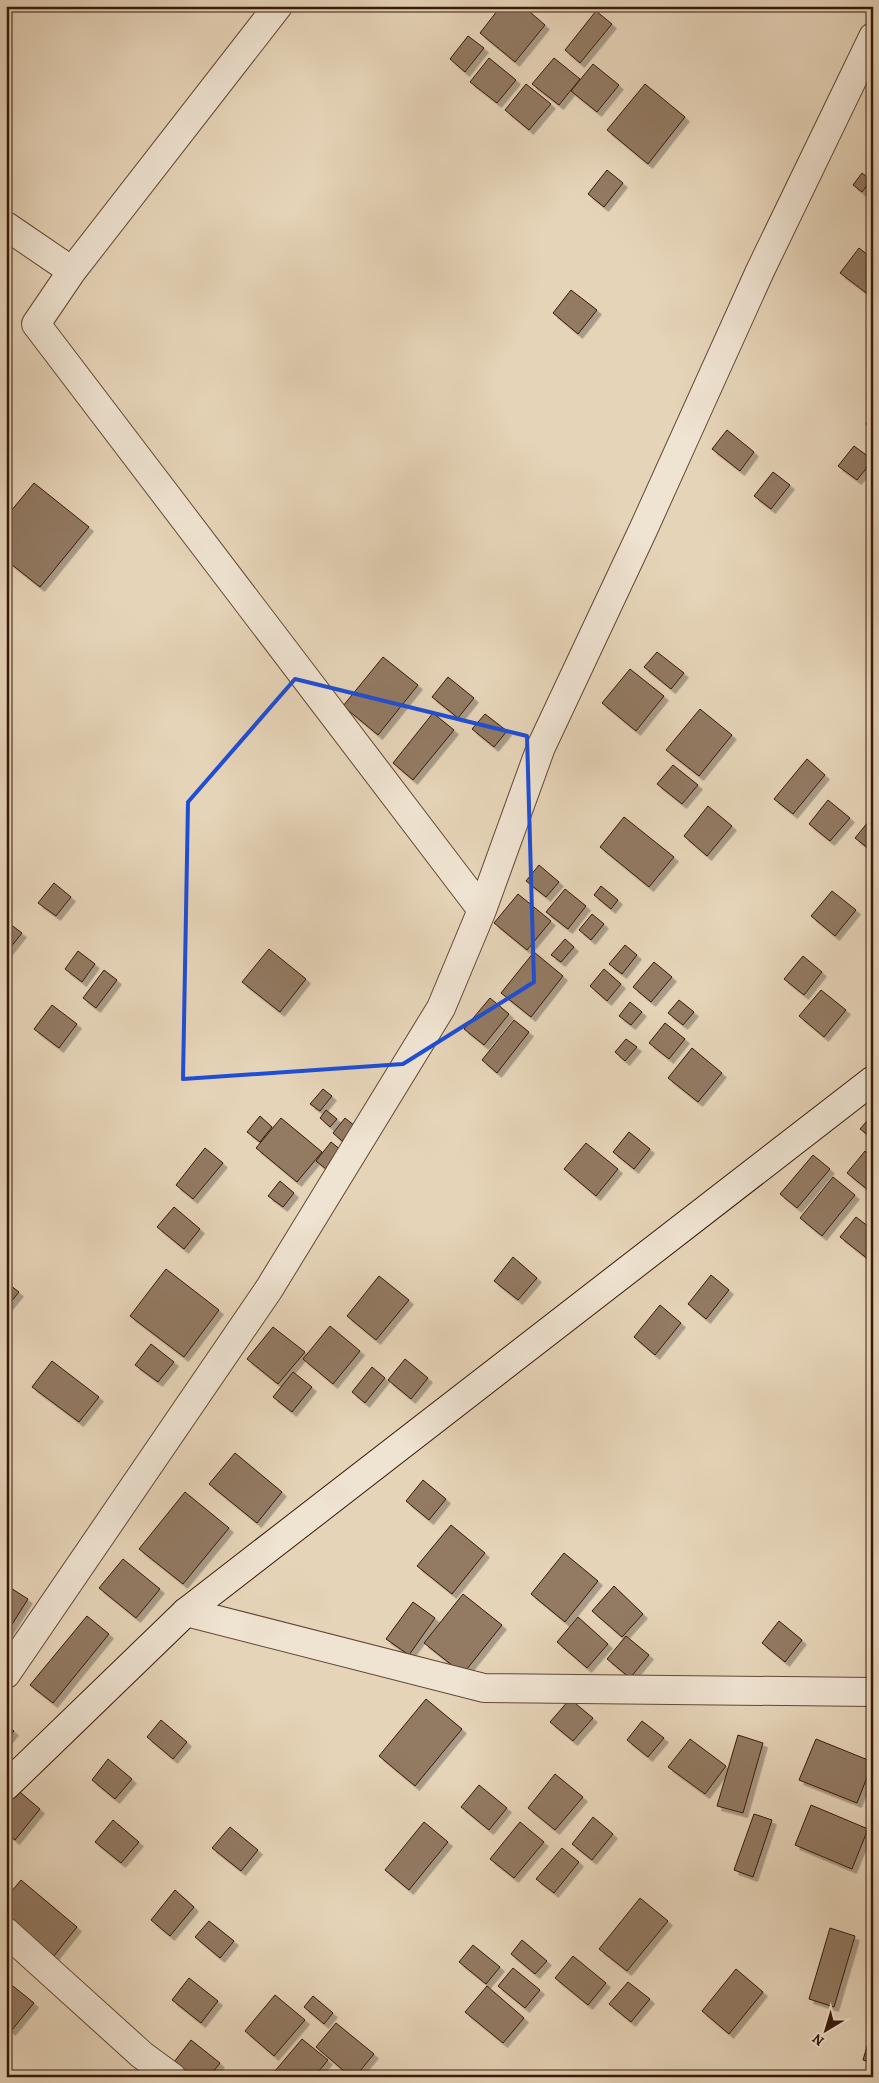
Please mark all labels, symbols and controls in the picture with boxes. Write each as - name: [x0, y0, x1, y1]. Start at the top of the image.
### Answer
- north arrow: [802, 2006, 852, 2056]
- text: N: [808, 2029, 828, 2050]

